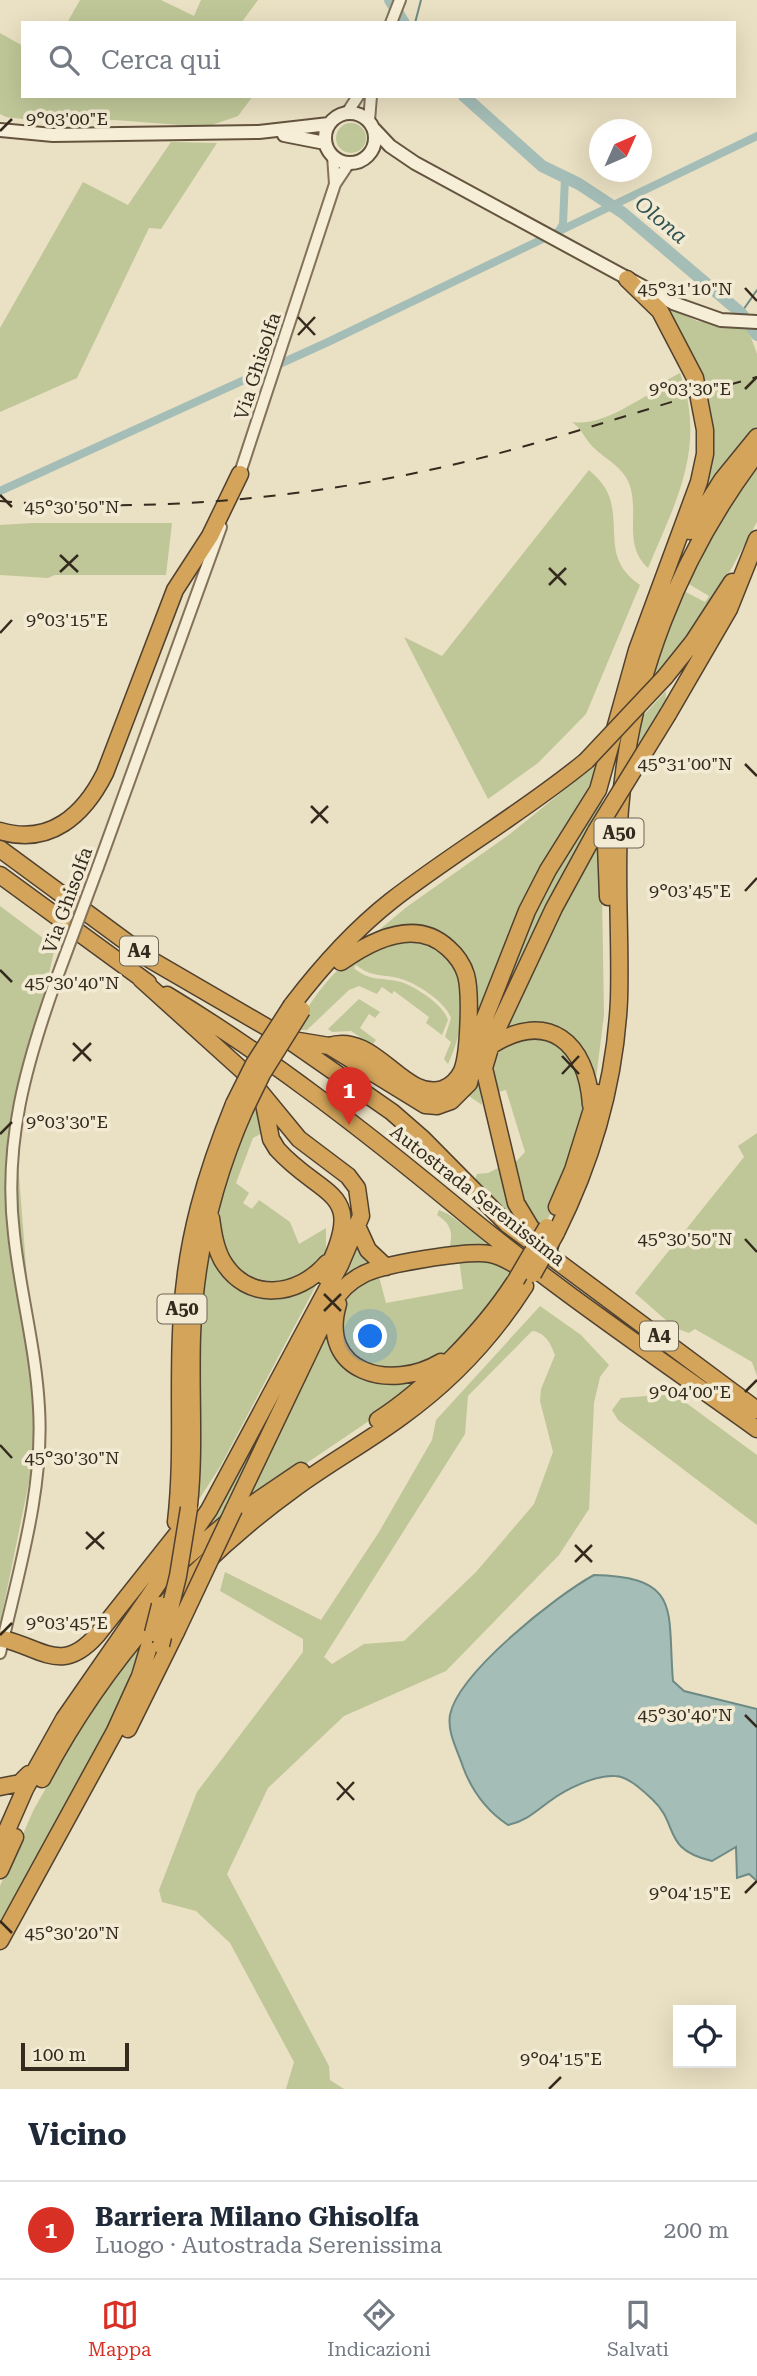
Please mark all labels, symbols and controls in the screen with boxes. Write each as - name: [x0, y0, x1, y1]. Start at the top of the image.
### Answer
- search box: [21, 21, 736, 98]
- icon: search: [45, 41, 83, 79]
- text: Cerca qui: [101, 45, 221, 75]
- text: 9°03'00"E: [26, 108, 108, 129]
- north arrow: [589, 119, 652, 182]
- water label: Olona: [630, 191, 692, 249]
- text: 45°31'10"N: [638, 278, 732, 299]
- street label: Via Ghisolfa: [229, 309, 286, 423]
- text: 9°03'30"E: [649, 378, 731, 399]
- text: 45°30'50"N: [25, 496, 119, 517]
- text: 9°03'15"E: [26, 609, 108, 630]
- text: 45°31'00"N: [638, 753, 732, 774]
- road number: A50: [594, 818, 644, 848]
- street label: Via Ghisolfa: [38, 843, 98, 956]
- text: 9°03'45"E: [649, 880, 731, 901]
- road number: A4: [120, 936, 158, 966]
- text: 45°30'40"N: [25, 972, 119, 993]
- pin: 1: [326, 1067, 372, 1125]
- text: 9°03'30"E: [26, 1111, 108, 1132]
- street label: Autostrada Serenissima: [386, 1120, 570, 1271]
- text: 45°30'50"N: [638, 1228, 732, 1249]
- road number: A50: [158, 1294, 206, 1324]
- your location: [353, 1319, 387, 1353]
- road number: A4: [640, 1322, 678, 1350]
- text: 9°04'00"E: [649, 1381, 731, 1402]
- text: 45°30'30"N: [25, 1447, 119, 1468]
- text: 9°03'45"E: [26, 1612, 108, 1633]
- text: 45°30'40"N: [638, 1704, 732, 1725]
- text: 9°04'15"E: [649, 1882, 731, 1903]
- text: 45°30'20"N: [25, 1922, 119, 1943]
- map controls: [673, 2005, 736, 2068]
- button: locate: [673, 2005, 736, 2068]
- scale bar: [21, 2040, 130, 2072]
- text: 100 m: [32, 2043, 86, 2066]
- text: 9°04'15"E: [520, 2048, 602, 2069]
- text: Vicino: [28, 2117, 127, 2152]
- text: Barriera Milano Ghisolfa: [95, 2202, 419, 2232]
- text: 1: [45, 2217, 57, 2244]
- text: 200 m: [664, 2217, 729, 2244]
- text: Luogo · Autostrada Serenissima: [95, 2232, 442, 2259]
- tab: Mappa: [88, 2296, 151, 2361]
- tab: Indicazioni: [327, 2296, 431, 2361]
- tab: Salvati: [607, 2296, 669, 2361]

